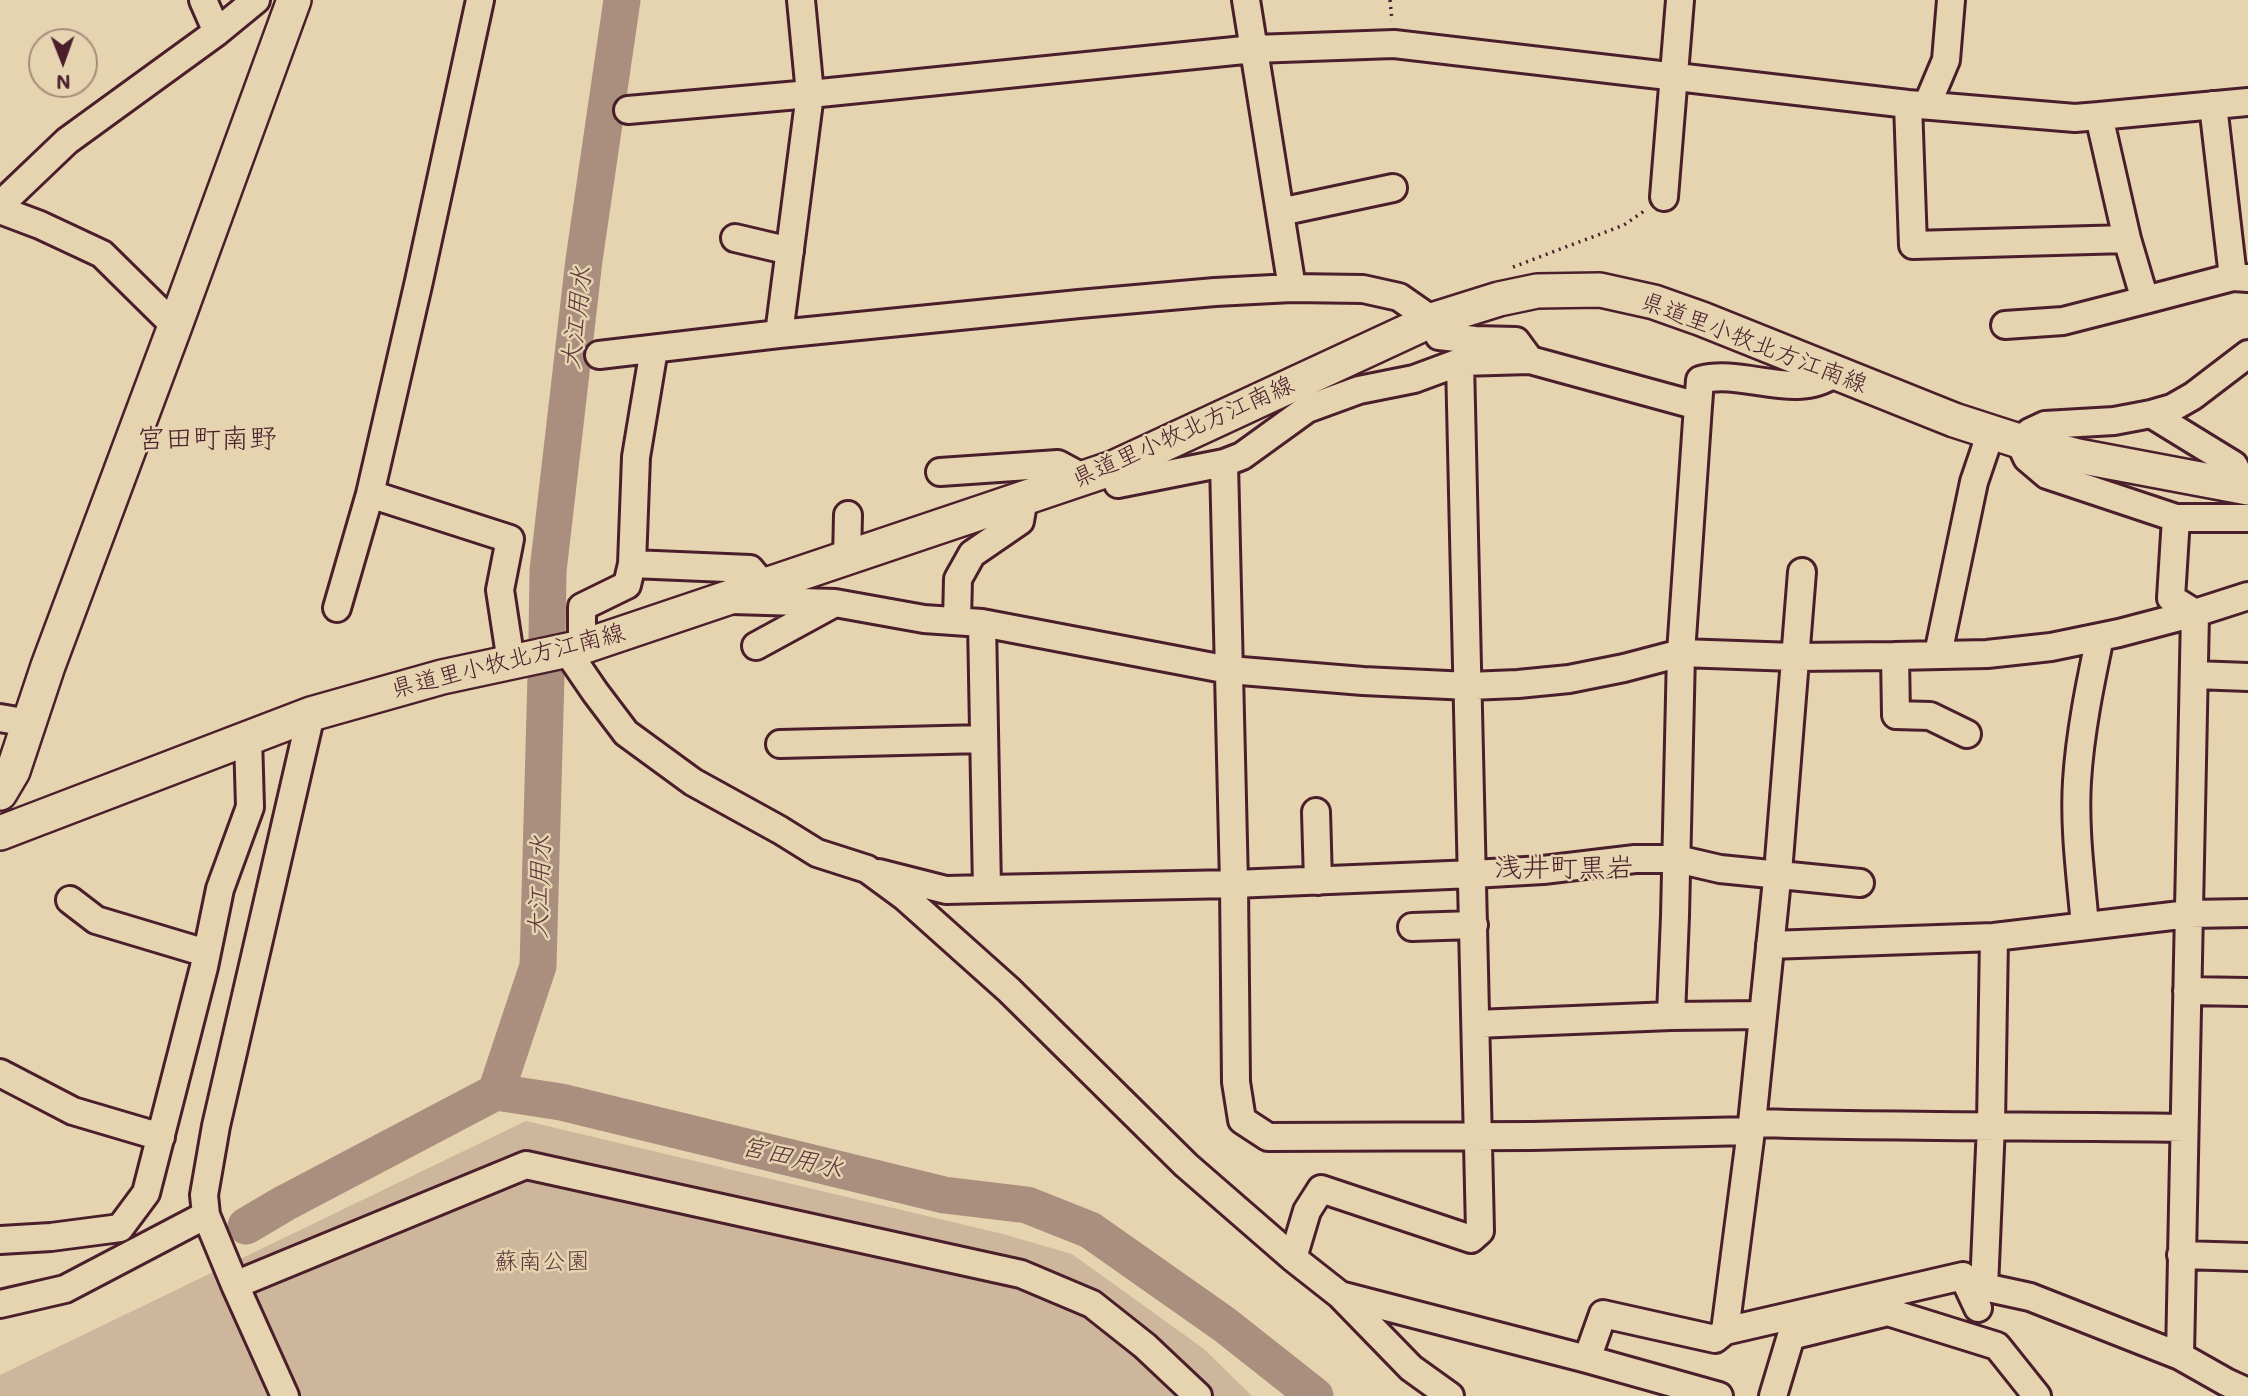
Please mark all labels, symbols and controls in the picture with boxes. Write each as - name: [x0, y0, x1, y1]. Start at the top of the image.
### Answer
- north arrow: [28, 28, 98, 98]
- text: N: [56, 70, 71, 95]
- water label: 大江用水: [555, 264, 599, 372]
- street label: 県道里小牧北方江南線: [1637, 287, 1871, 399]
- street label: 県道里小牧北方江南線: [1068, 370, 1298, 494]
- district label: 宮田町南野: [137, 422, 277, 456]
- street label: 県道里小牧北方江南線: [388, 618, 628, 704]
- water label: 大江用水: [523, 834, 557, 940]
- district label: 浅井町黒岩: [1494, 851, 1634, 885]
- water label: 宮田用水: [738, 1130, 846, 1186]
- park label: 蘇南公園: [494, 1248, 590, 1276]

